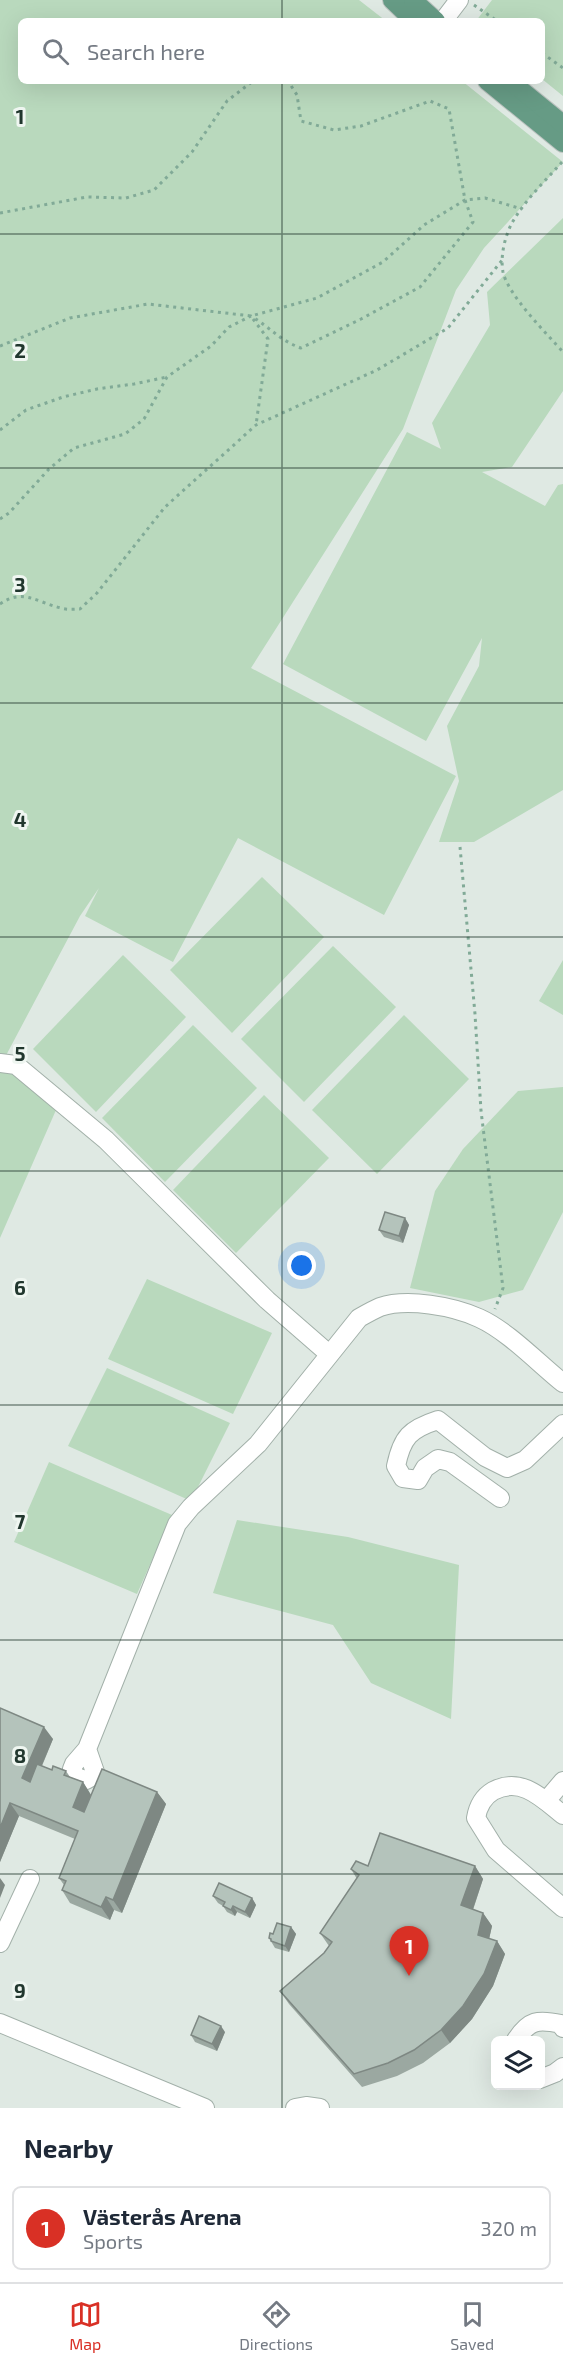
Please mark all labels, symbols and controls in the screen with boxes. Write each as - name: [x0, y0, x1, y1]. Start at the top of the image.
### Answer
- search box: [18, 18, 545, 84]
- icon: search: [39, 35, 72, 68]
- text: Search here: [87, 38, 205, 64]
- text: 1: [16, 104, 24, 128]
- text: 2: [14, 338, 26, 362]
- text: 3: [14, 572, 26, 596]
- text: 4: [14, 807, 27, 831]
- text: 5: [14, 1041, 26, 1065]
- your location: [287, 1251, 316, 1280]
- text: 6: [14, 1275, 26, 1299]
- text: 7: [15, 1509, 26, 1533]
- text: 8: [14, 1743, 26, 1767]
- pin: 1: [390, 1926, 428, 1976]
- text: 9: [14, 1978, 26, 2002]
- map controls: [491, 2036, 545, 2090]
- button: layers: [491, 2036, 545, 2090]
- text: Nearby: [24, 2132, 113, 2163]
- text: Västerås Arena: [83, 2203, 242, 2229]
- text: 1: [41, 2216, 50, 2240]
- text: 320 m: [481, 2216, 537, 2240]
- text: Sports: [83, 2229, 143, 2253]
- tab: Map: [69, 2298, 102, 2353]
- tab: Directions: [239, 2298, 313, 2353]
- tab: Saved: [450, 2298, 494, 2353]

